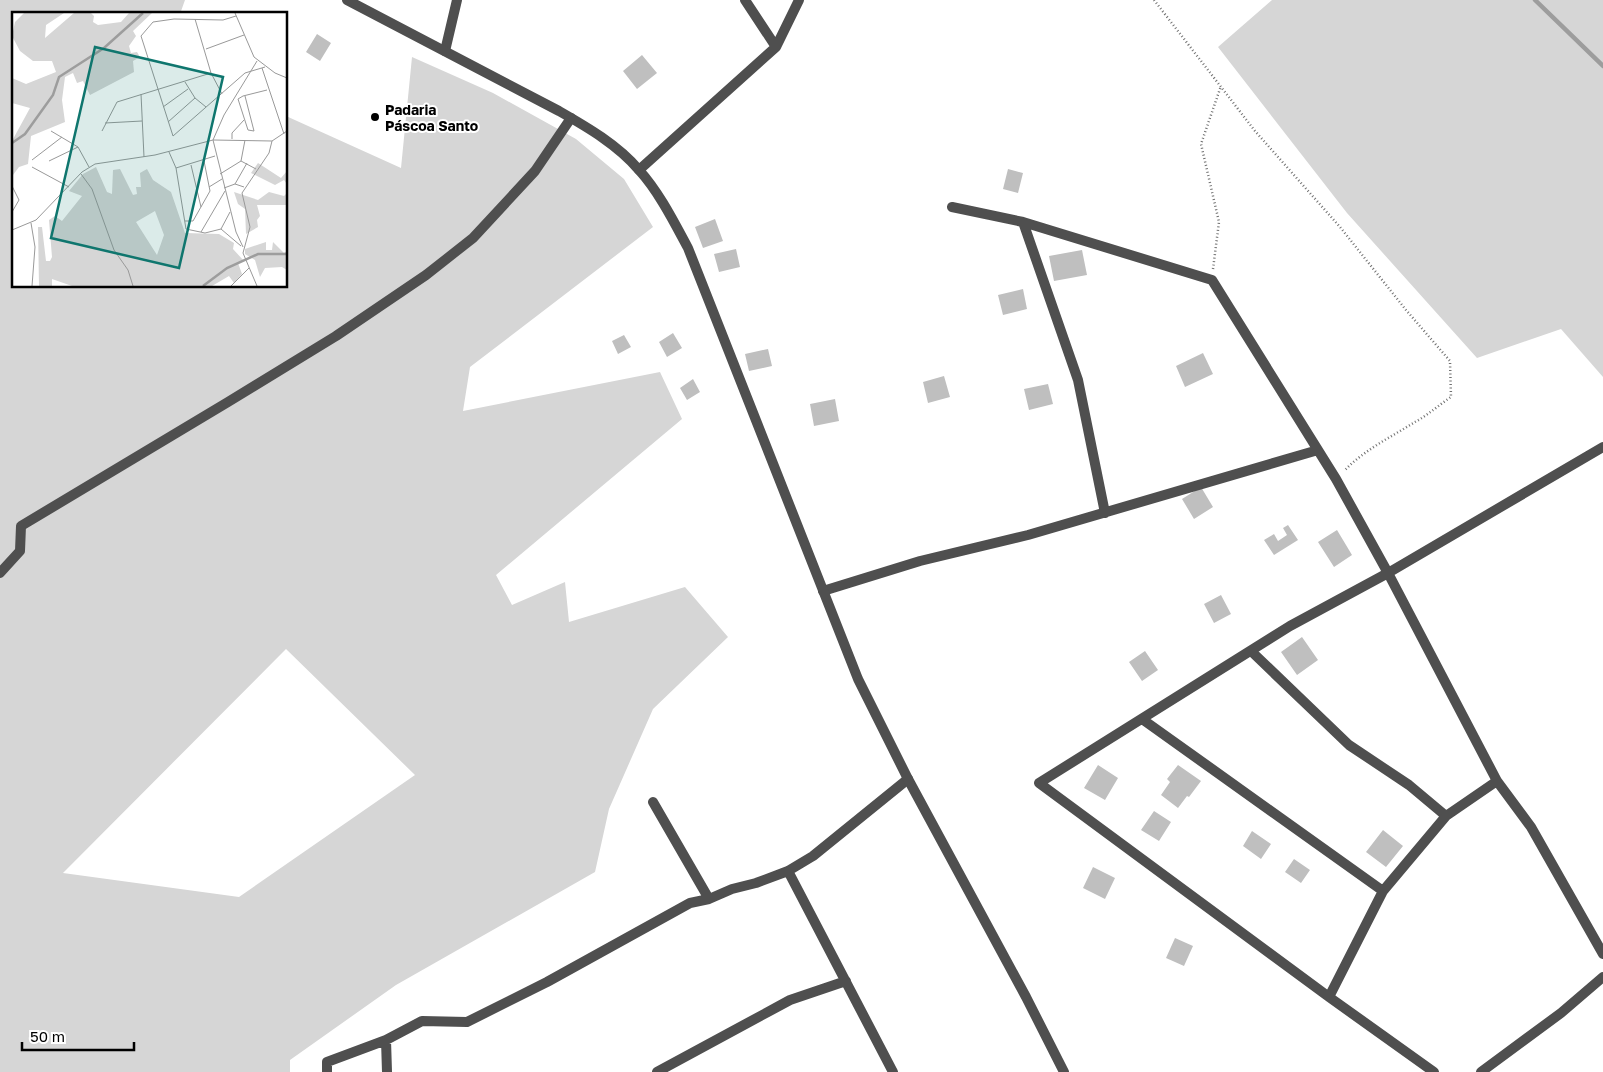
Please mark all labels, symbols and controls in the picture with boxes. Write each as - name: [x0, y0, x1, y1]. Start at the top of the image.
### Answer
- inset map: [12, 12, 288, 288]
- place label: Padaria Páscoa Santo: [385, 101, 478, 134]
- marker: Padaria Páscoa Santo: [369, 111, 381, 123]
- scale bar: [22, 1020, 135, 1052]
- text: 50 m: [30, 1027, 65, 1045]

